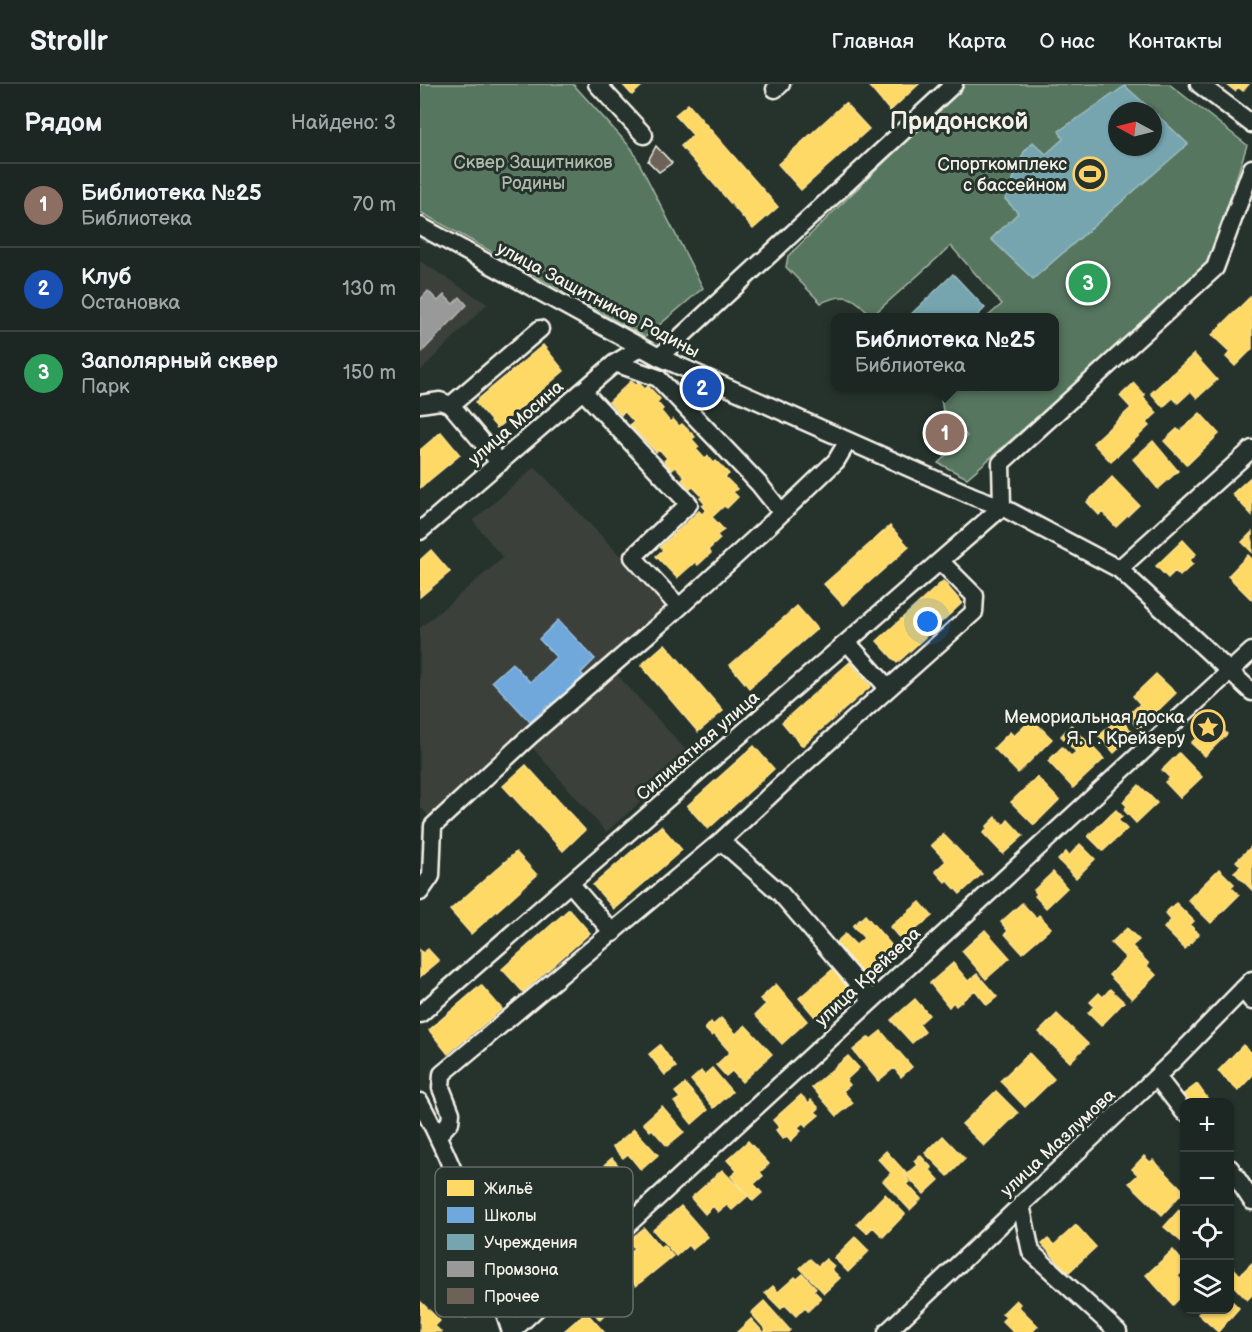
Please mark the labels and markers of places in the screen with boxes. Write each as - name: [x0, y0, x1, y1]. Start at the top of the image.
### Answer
- place label: Спорткомплекс с бассейном: [938, 154, 1067, 196]
- sports icon: Спорткомплекс с бассейном: [1072, 156, 1108, 192]
- pin: 3: [1068, 260, 1108, 306]
- pin: 2: [682, 366, 722, 410]
- pin: 1: [926, 410, 964, 456]
- place label: Мемориальная доска Я. Г. Крейзеру: [1004, 707, 1186, 749]
- place icon: Мемориальная доска Я. Г. Крейзеру: [1190, 709, 1226, 745]

